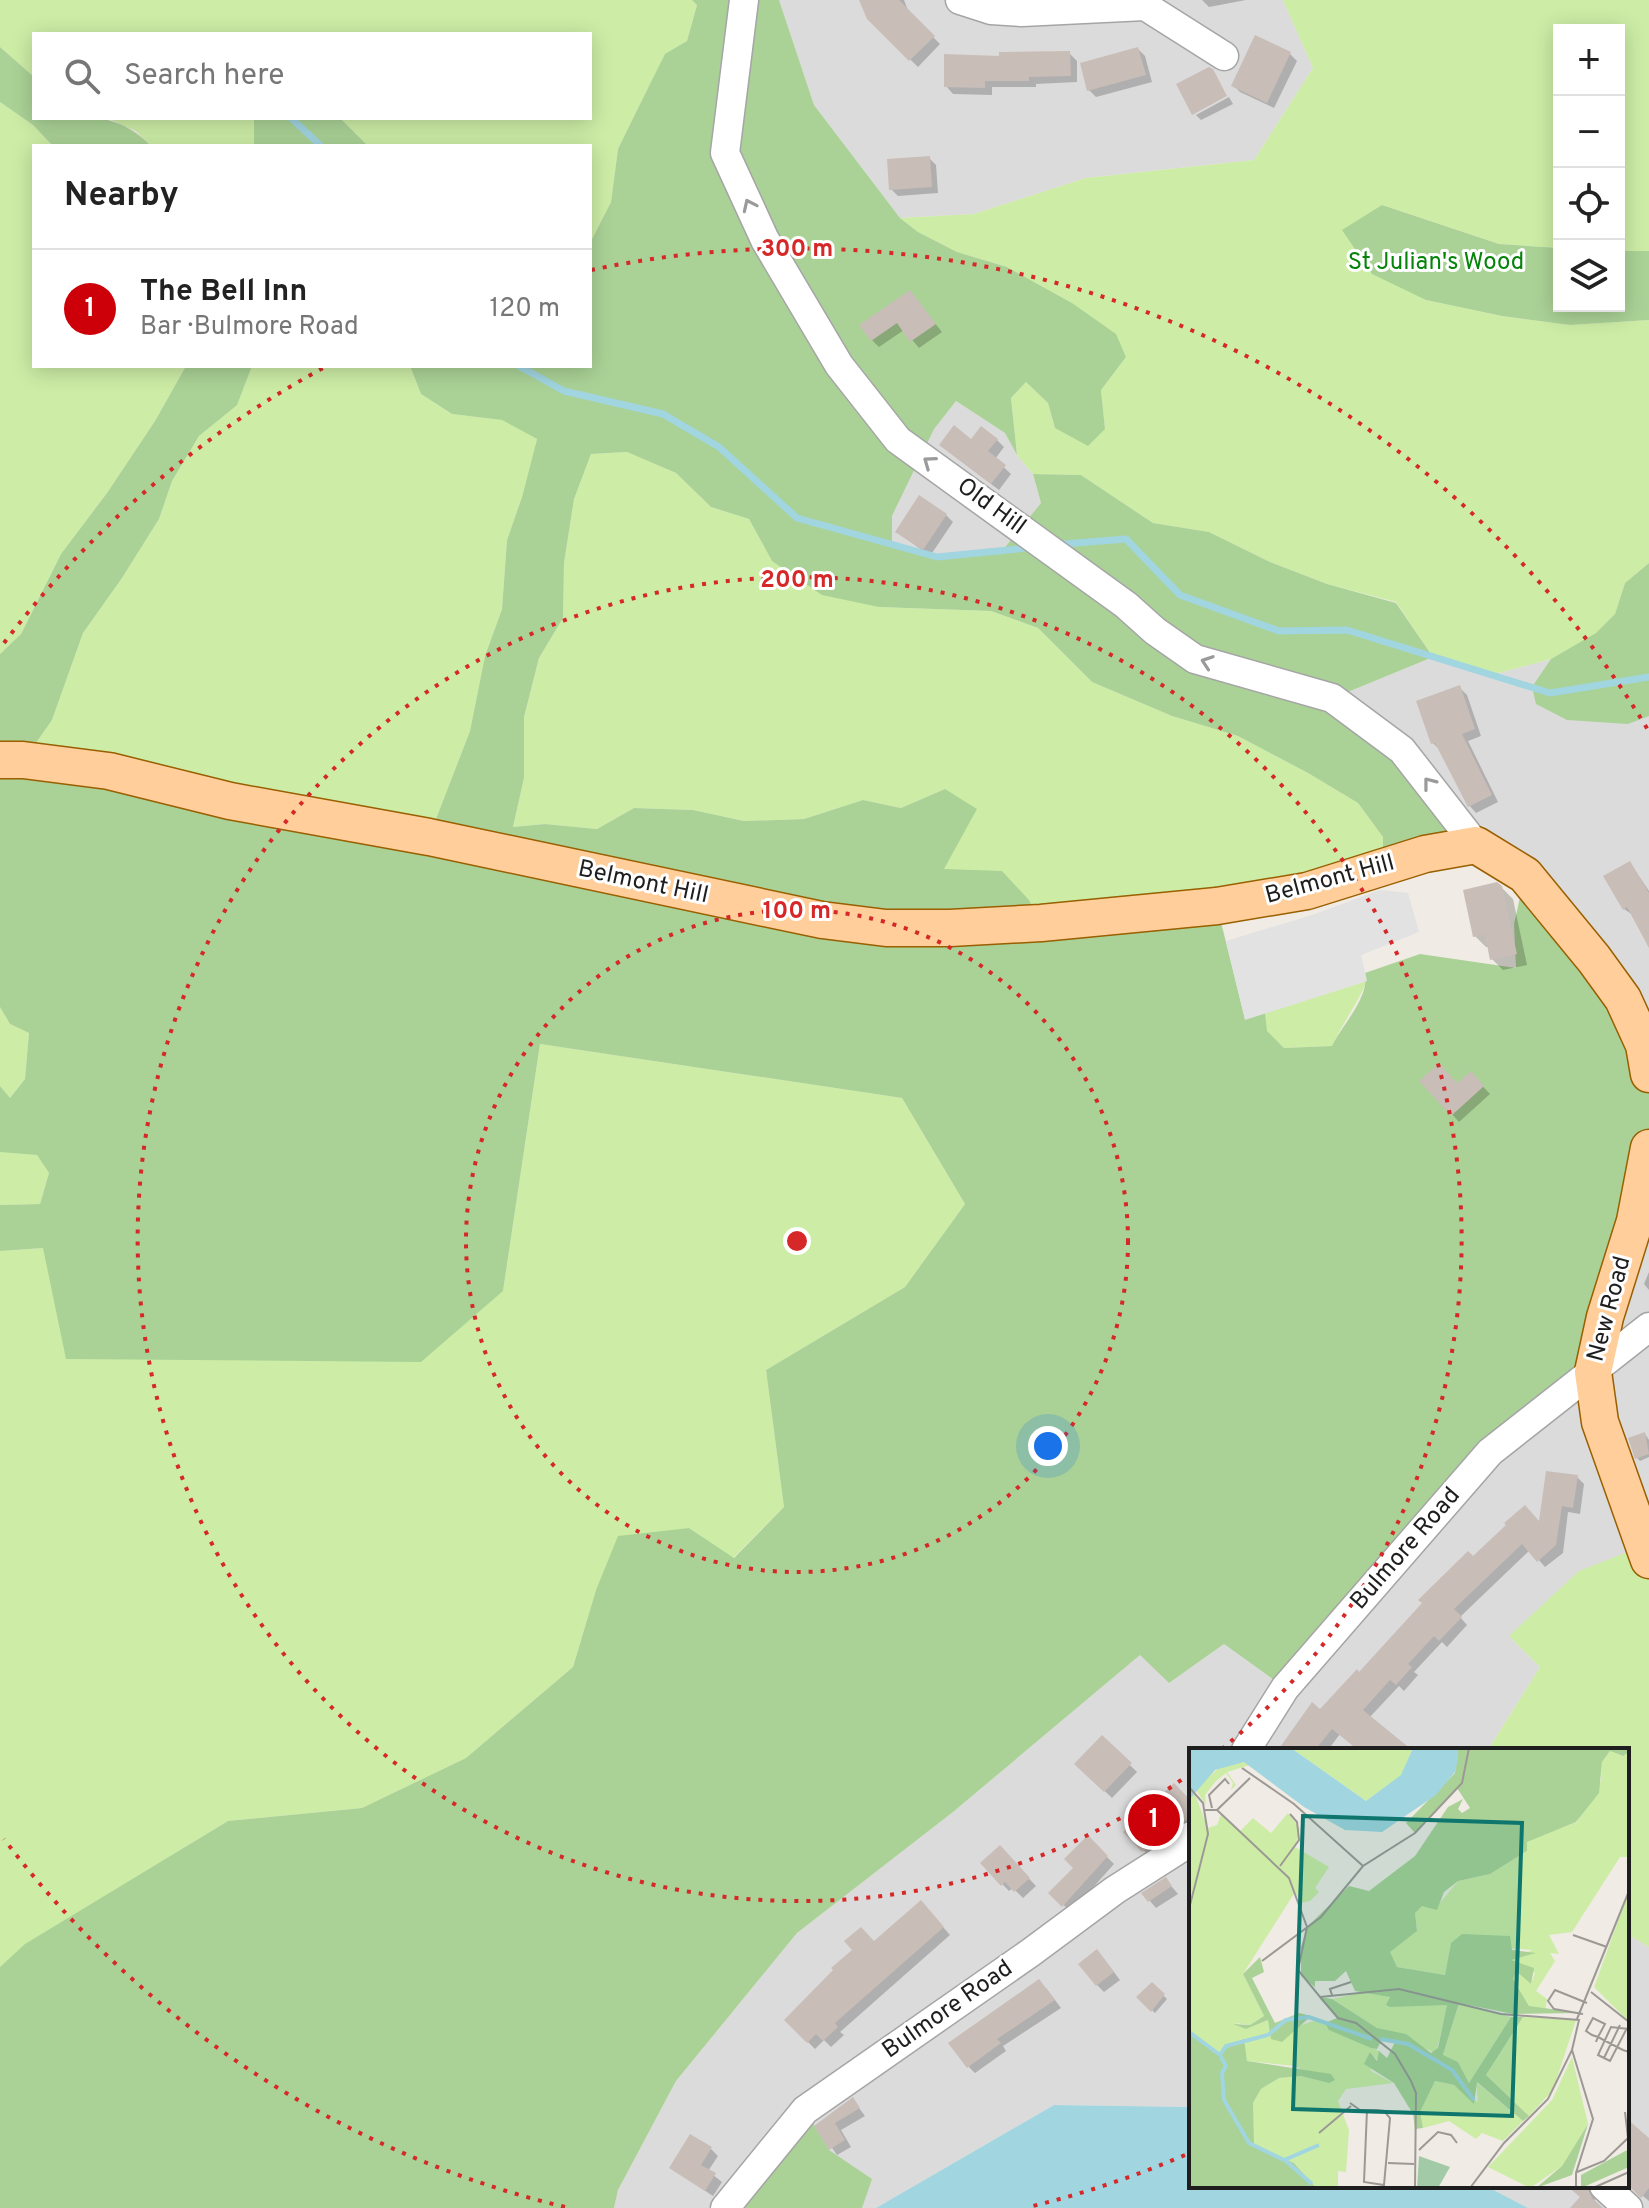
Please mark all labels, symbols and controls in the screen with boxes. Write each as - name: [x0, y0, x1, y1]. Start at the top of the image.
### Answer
- map controls: [1553, 24, 1625, 312]
- button: +: [1553, 24, 1625, 96]
- search box: [32, 32, 592, 120]
- icon: search: [60, 54, 104, 98]
- text: Search here: [124, 58, 284, 95]
- button: −: [1553, 96, 1625, 168]
- button: locate: [1553, 168, 1625, 240]
- text: Nearby: [64, 175, 179, 218]
- one-way arrow: [743, 199, 759, 214]
- text: 300 m: [761, 235, 833, 265]
- button: layers: [1553, 240, 1625, 312]
- park label: St Julian's Wood: [1348, 248, 1524, 278]
- text: The Bell Inn: [140, 274, 307, 311]
- text: 1: [85, 293, 95, 326]
- text: 120 m: [490, 293, 560, 326]
- text: Bar · Bulmore Road: [140, 311, 359, 344]
- one-way arrow: [923, 457, 937, 471]
- street label: Old Hill: [950, 472, 1032, 542]
- text: 200 m: [760, 566, 834, 596]
- one-way arrow: [1201, 656, 1215, 672]
- one-way arrow: [1424, 777, 1438, 792]
- street label: Belmont Hill: [1262, 848, 1398, 912]
- street label: Belmont Hill: [575, 855, 711, 911]
- text: 100 m: [763, 897, 831, 927]
- centre of rings: [783, 1227, 811, 1255]
- street label: New Road: [1582, 1253, 1638, 1365]
- your location: [1028, 1426, 1068, 1466]
- street label: Bulmore Road: [1345, 1482, 1467, 1616]
- inset map: [1189, 1748, 1629, 2188]
- pin: 1: [1128, 1790, 1180, 1850]
- street label: Bulmore Road: [877, 1954, 1019, 2066]

